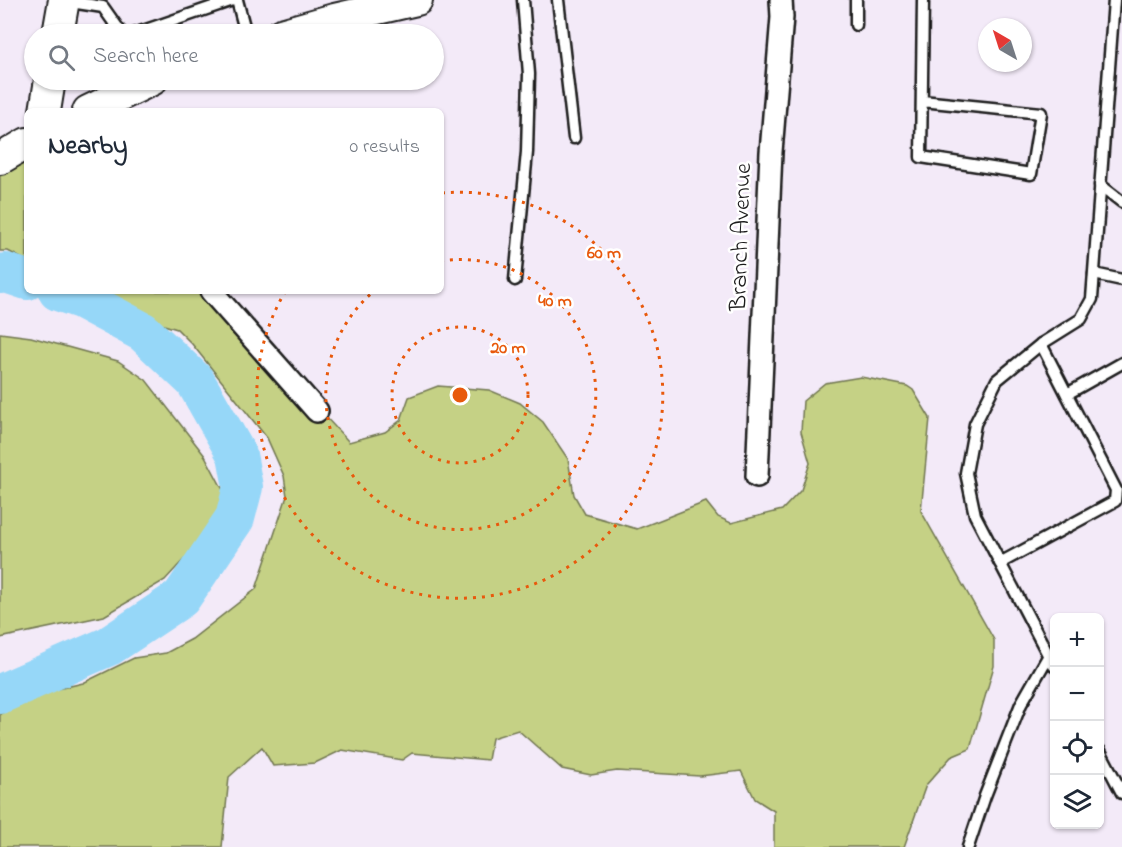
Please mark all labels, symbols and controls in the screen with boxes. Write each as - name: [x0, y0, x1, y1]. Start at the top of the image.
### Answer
- north arrow: [978, 18, 1032, 72]
- search box: [24, 24, 444, 90]
- icon: search: [45, 41, 78, 74]
- text: Search here: [93, 41, 198, 73]
- text: Nearby: [48, 128, 127, 166]
- text: 0 results: [349, 133, 420, 162]
- street label: Branch Avenue: [722, 162, 762, 313]
- text: 60 m: [587, 241, 621, 267]
- text: 40 m: [538, 289, 572, 315]
- text: 20 m: [489, 336, 526, 362]
- centre of rings: [450, 385, 470, 405]
- map controls: [1050, 613, 1104, 829]
- button: +: [1050, 613, 1104, 667]
- button: −: [1050, 667, 1104, 721]
- button: locate: [1050, 721, 1104, 775]
- button: layers: [1050, 775, 1104, 829]

